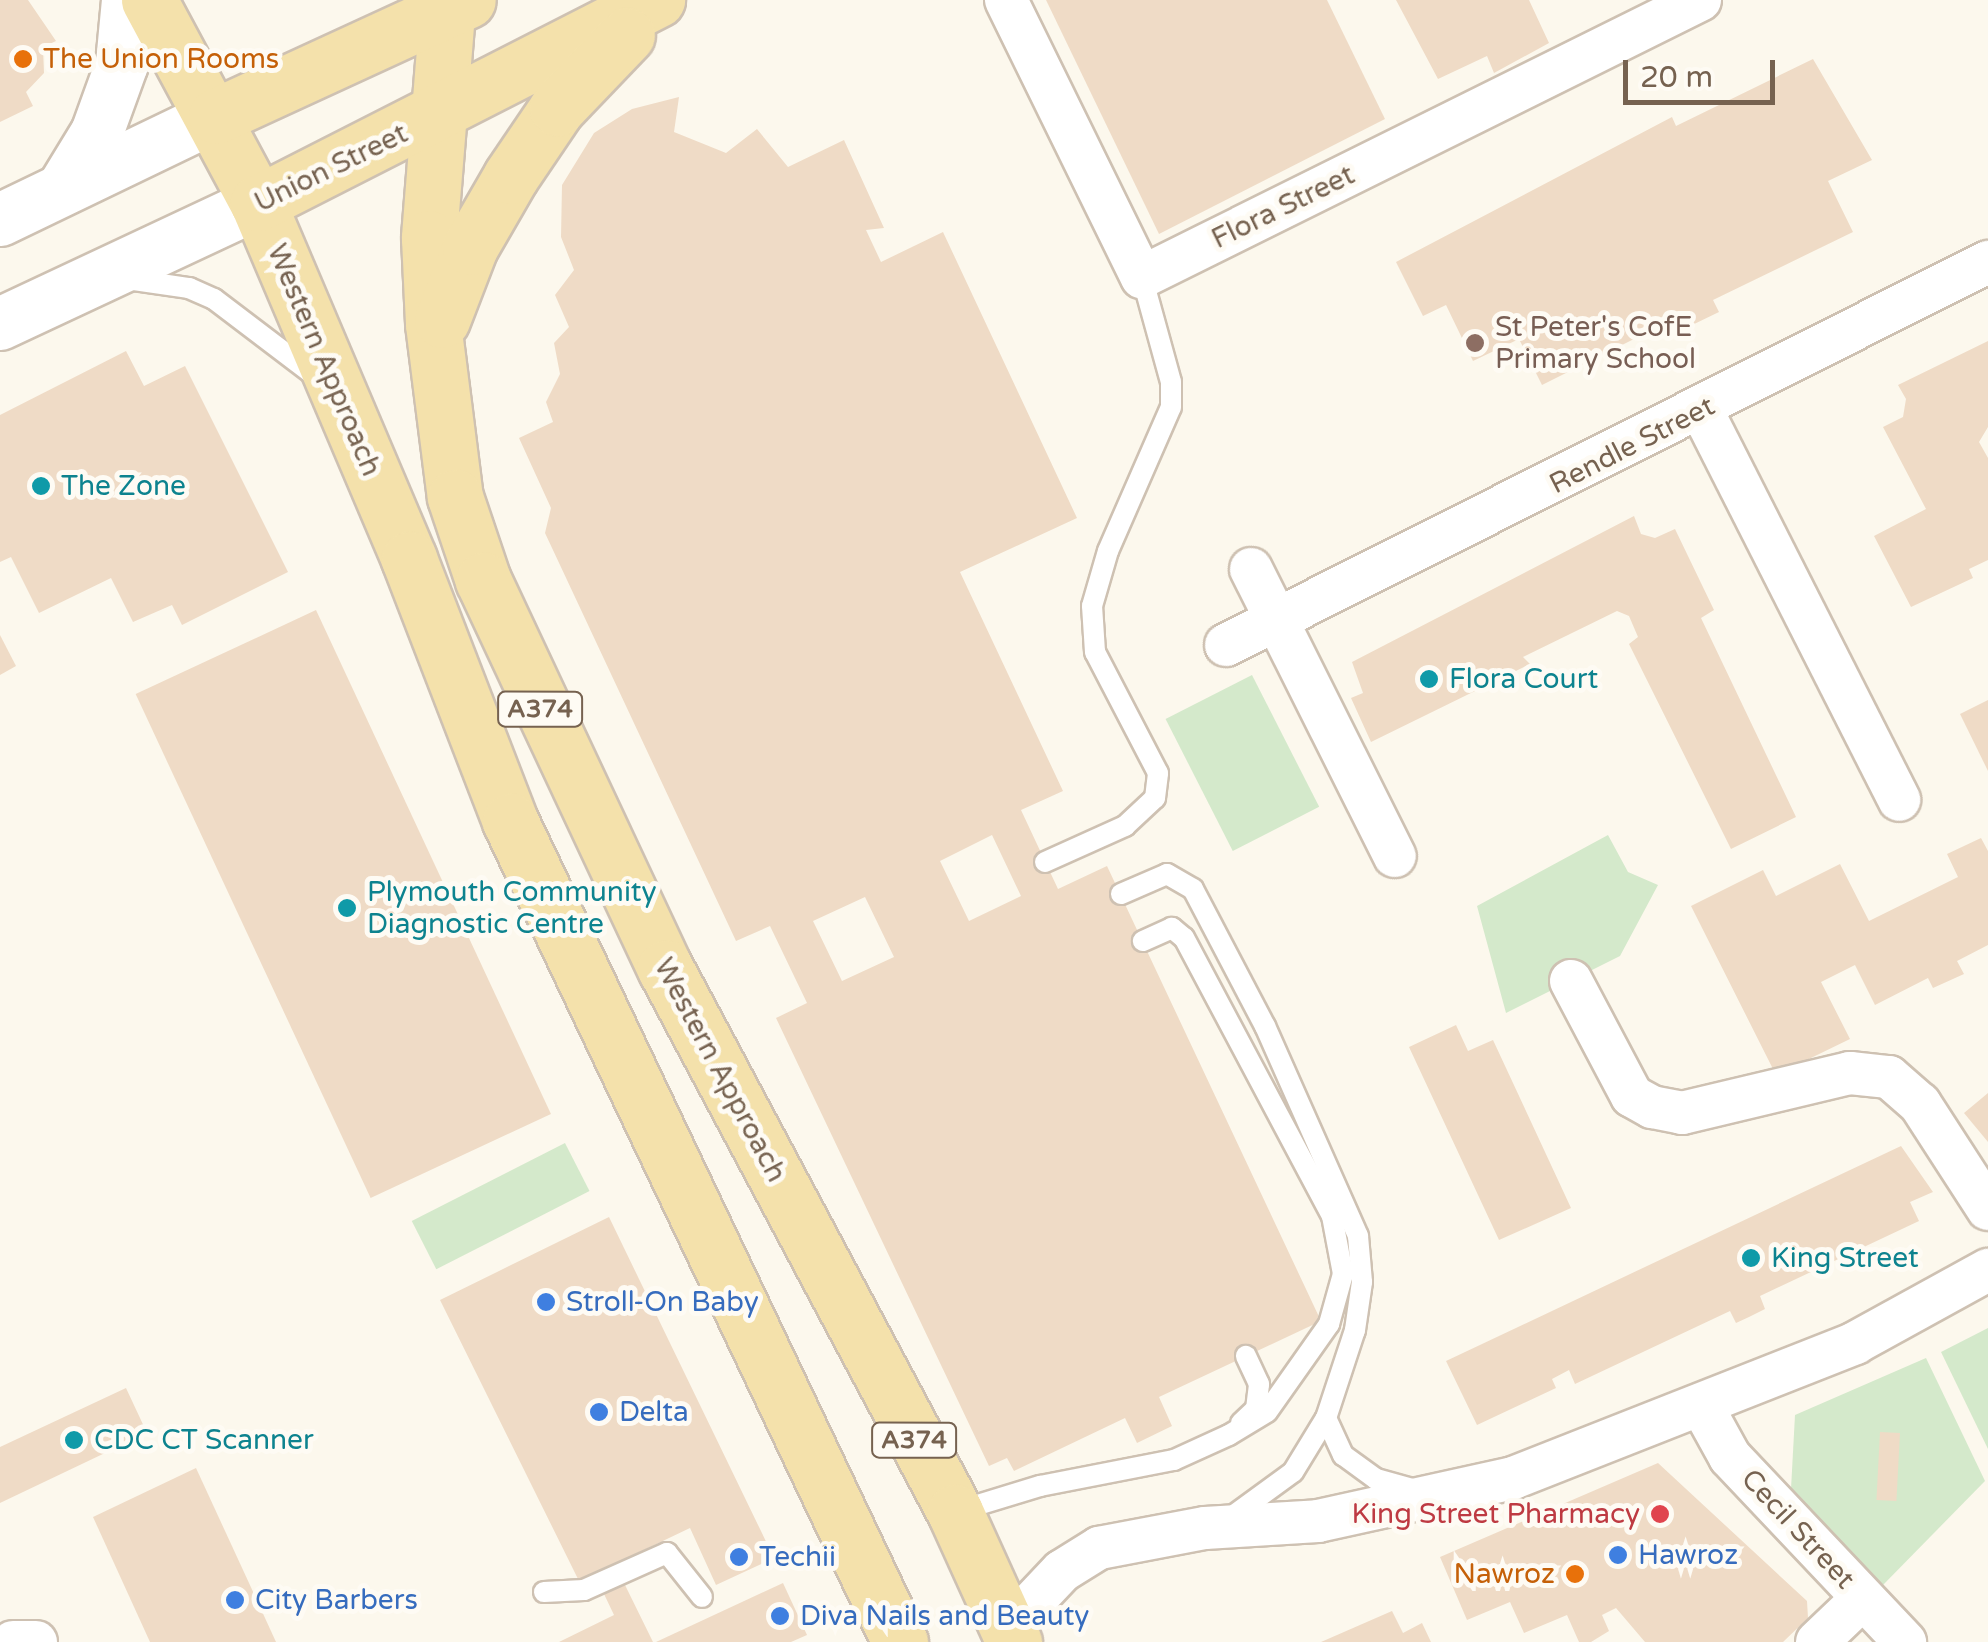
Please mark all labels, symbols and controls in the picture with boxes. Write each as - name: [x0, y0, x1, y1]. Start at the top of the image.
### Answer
- scale bar: [1628, 40, 1780, 102]
- place label: The Union Rooms: [43, 42, 279, 76]
- marker: The Union Rooms: [12, 48, 34, 70]
- text: 20 m: [1640, 59, 1713, 96]
- street label: Union Street: [249, 116, 413, 220]
- street label: Flora Street: [1206, 158, 1360, 256]
- street label: Western Approach: [260, 239, 388, 481]
- place label: St Peter's CofE Primary School: [1495, 310, 1696, 376]
- marker: St Peter's CofE Primary School: [1464, 332, 1486, 354]
- street label: Rendle Street: [1544, 389, 1720, 501]
- place label: The Zone: [61, 469, 186, 503]
- marker: The Zone: [30, 475, 52, 497]
- place label: Flora Court: [1449, 662, 1598, 696]
- marker: Flora Court: [1418, 668, 1440, 690]
- road number: A374: [495, 689, 585, 729]
- place label: Plymouth Community Diagnostic Centre: [367, 875, 656, 941]
- marker: Plymouth Community Diagnostic Centre: [336, 897, 358, 919]
- street label: Western Approach: [647, 952, 793, 1188]
- place label: King Street: [1771, 1241, 1919, 1275]
- marker: King Street: [1740, 1247, 1762, 1269]
- place label: Stroll-On Baby: [566, 1285, 759, 1319]
- marker: Stroll-On Baby: [535, 1291, 557, 1313]
- place label: Delta: [619, 1395, 689, 1429]
- marker: Delta: [588, 1401, 610, 1423]
- road number: A374: [869, 1420, 959, 1460]
- place label: CDC CT Scanner: [94, 1423, 314, 1457]
- marker: CDC CT Scanner: [63, 1429, 85, 1451]
- street label: Cecil Street: [1734, 1462, 1862, 1596]
- place label: King Street Pharmacy: [1351, 1497, 1640, 1531]
- marker: King Street Pharmacy: [1649, 1503, 1671, 1525]
- place label: Hawroz: [1638, 1538, 1738, 1572]
- place label: Techii: [759, 1540, 836, 1574]
- marker: Hawroz: [1607, 1544, 1629, 1566]
- marker: Techii: [728, 1546, 750, 1568]
- place label: Nawroz: [1454, 1557, 1555, 1591]
- marker: Nawroz: [1564, 1563, 1586, 1585]
- place label: City Barbers: [255, 1583, 418, 1617]
- marker: City Barbers: [224, 1589, 246, 1611]
- place label: Diva Nails and Beauty: [800, 1599, 1089, 1633]
- marker: Diva Nails and Beauty: [769, 1605, 791, 1627]

